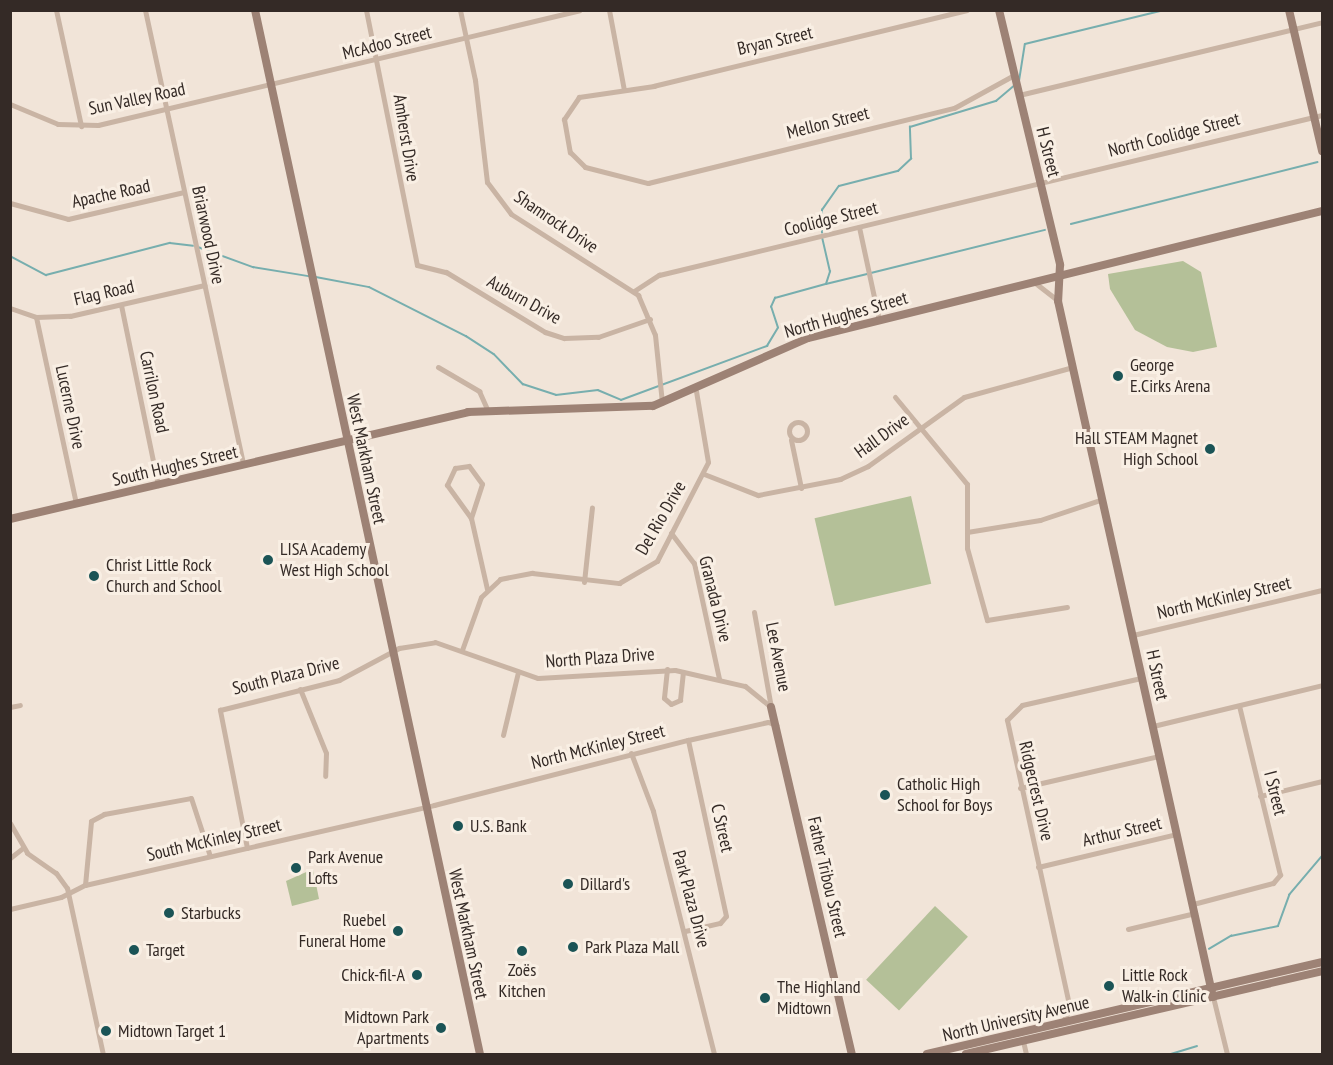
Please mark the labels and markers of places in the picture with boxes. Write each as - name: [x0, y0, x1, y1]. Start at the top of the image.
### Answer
- place label: George E.Cirks Arena: [1130, 355, 1211, 398]
- marker: George E.Cirks Arena: [1111, 369, 1125, 383]
- place label: Hall STEAM Magnet High School: [1075, 428, 1198, 470]
- marker: Hall STEAM Magnet High School: [1203, 442, 1217, 456]
- place label: LISA Academy West High School: [280, 539, 389, 582]
- marker: LISA Academy West High School: [261, 553, 275, 567]
- place label: Christ Little Rock Church and School: [106, 555, 222, 598]
- marker: Christ Little Rock Church and School: [87, 569, 101, 583]
- place label: Catholic High School for Boys: [897, 774, 993, 816]
- marker: Catholic High School for Boys: [878, 788, 892, 802]
- place label: U.S. Bank: [470, 815, 528, 837]
- marker: U.S. Bank: [451, 819, 465, 833]
- place label: Park Avenue Lofts: [308, 847, 384, 890]
- marker: Park Avenue Lofts: [289, 861, 303, 875]
- place label: Dillard's: [580, 873, 630, 895]
- marker: Dillard's: [561, 877, 575, 891]
- place label: Starbucks: [181, 902, 241, 924]
- marker: Starbucks: [162, 906, 176, 920]
- place label: Ruebel Funeral Home: [299, 910, 386, 952]
- marker: Ruebel Funeral Home: [391, 924, 405, 938]
- place label: Park Plaza Mall: [585, 936, 680, 958]
- place label: Target: [146, 939, 185, 961]
- marker: Park Plaza Mall: [566, 940, 580, 954]
- marker: Target: [127, 943, 141, 957]
- marker: Zoës Kitchen: [515, 944, 529, 958]
- place label: Zoës Kitchen: [498, 960, 546, 1002]
- place label: Chick-fil-A: [341, 964, 405, 986]
- place label: Little Rock Walk-in Clinic: [1122, 965, 1207, 1008]
- marker: Chick-fil-A: [410, 968, 424, 982]
- place label: The Highland Midtown: [777, 977, 861, 1020]
- marker: Little Rock Walk-in Clinic: [1100, 977, 1118, 995]
- marker: The Highland Midtown: [758, 991, 772, 1005]
- place label: Midtown Park Apartments: [344, 1007, 429, 1050]
- place label: Midtown Target 1: [118, 1020, 227, 1042]
- marker: Midtown Park Apartments: [434, 1021, 448, 1035]
- marker: Midtown Target 1: [99, 1024, 113, 1038]

